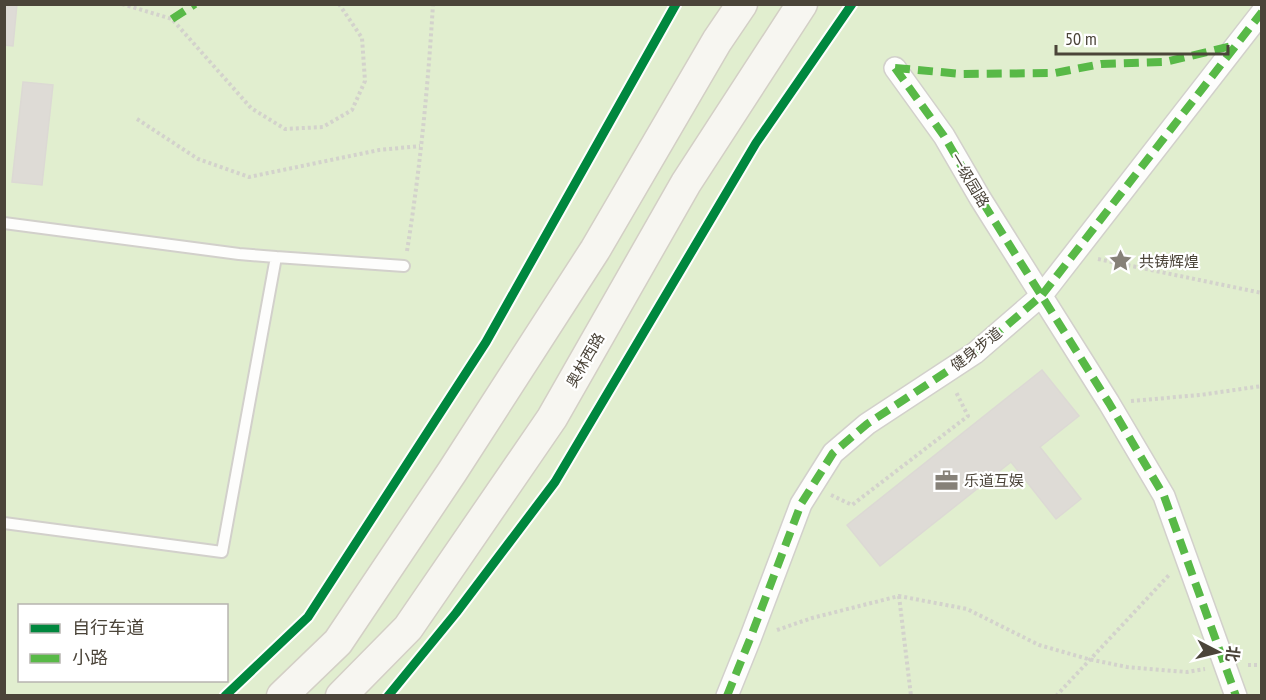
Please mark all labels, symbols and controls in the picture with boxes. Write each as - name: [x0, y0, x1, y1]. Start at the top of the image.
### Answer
- scale bar: [1056, 18, 1228, 56]
- text: 50 m: [1065, 27, 1097, 50]
- street label: 一级园路: [946, 149, 994, 211]
- place icon: 共铸辉煌: [1108, 248, 1134, 274]
- place label: 共铸辉煌: [1139, 252, 1199, 271]
- street label: 健身步道: [947, 323, 1005, 375]
- street label: 奥林西路: [562, 329, 608, 391]
- office icon: 乐道互娱: [933, 467, 959, 493]
- place label: 乐道互娱: [964, 471, 1024, 490]
- legend: [18, 604, 228, 682]
- text: 自行车道: [72, 616, 144, 639]
- north arrow: [1188, 622, 1248, 682]
- text: 北: [1222, 645, 1244, 663]
- text: 小路: [72, 646, 108, 669]

